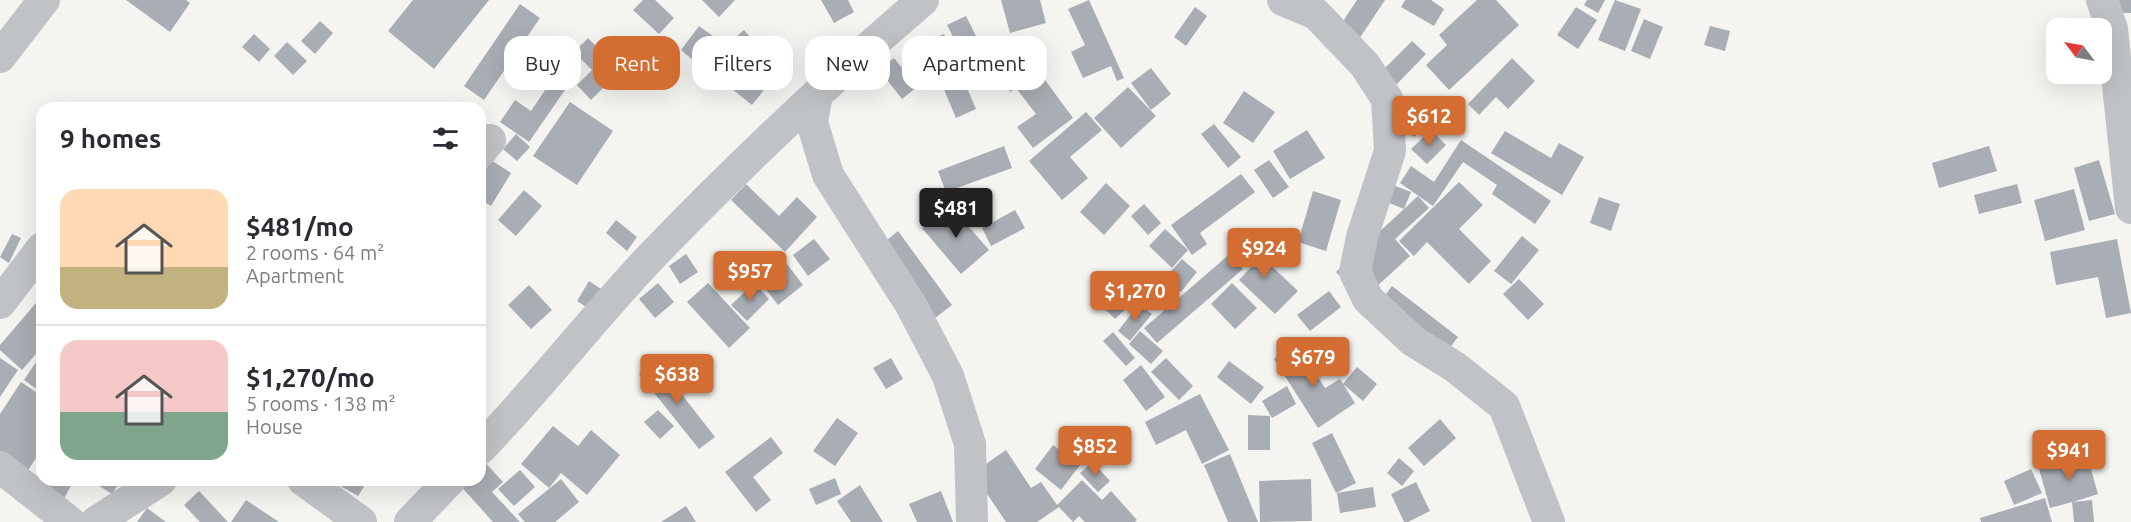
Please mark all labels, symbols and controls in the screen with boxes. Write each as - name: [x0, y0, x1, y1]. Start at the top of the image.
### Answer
- north arrow: [2046, 18, 2112, 84]
- map controls: [2046, 18, 2112, 84]
- chip: Buy: [504, 36, 581, 90]
- chip: Rent: [593, 36, 680, 90]
- chip: Filters: [692, 36, 793, 90]
- chip: New: [805, 36, 890, 90]
- chip: Apartment: [902, 36, 1047, 90]
- pin: $612: [1393, 96, 1465, 147]
- text: $612: [1406, 104, 1452, 127]
- icon: filters: [429, 122, 462, 155]
- text: 9 homes: [60, 124, 161, 153]
- pin: $481: [920, 188, 992, 239]
- text: $481: [933, 196, 979, 219]
- text: $481/mo: [246, 212, 354, 241]
- icon: home: [108, 213, 180, 285]
- pin: $924: [1228, 228, 1300, 279]
- text: $924: [1241, 236, 1287, 259]
- text: 2 rooms · 64 m²: [246, 241, 384, 264]
- pin: $957: [714, 251, 786, 302]
- text: $957: [727, 259, 773, 282]
- text: Apartment: [246, 264, 344, 287]
- pin: $1,270: [1086, 271, 1184, 322]
- text: $1,270: [1104, 279, 1166, 302]
- pin: $679: [1277, 337, 1349, 388]
- text: $679: [1290, 345, 1336, 368]
- pin: $638: [641, 354, 713, 405]
- text: $638: [654, 362, 700, 385]
- text: $1,270/mo: [246, 363, 375, 392]
- icon: home: [108, 364, 180, 436]
- text: 5 rooms · 138 m²: [246, 392, 396, 415]
- text: House: [246, 415, 303, 438]
- pin: $852: [1059, 426, 1131, 477]
- pin: $941: [2033, 430, 2105, 481]
- text: $852: [1072, 434, 1118, 457]
- text: $941: [2046, 438, 2092, 461]

